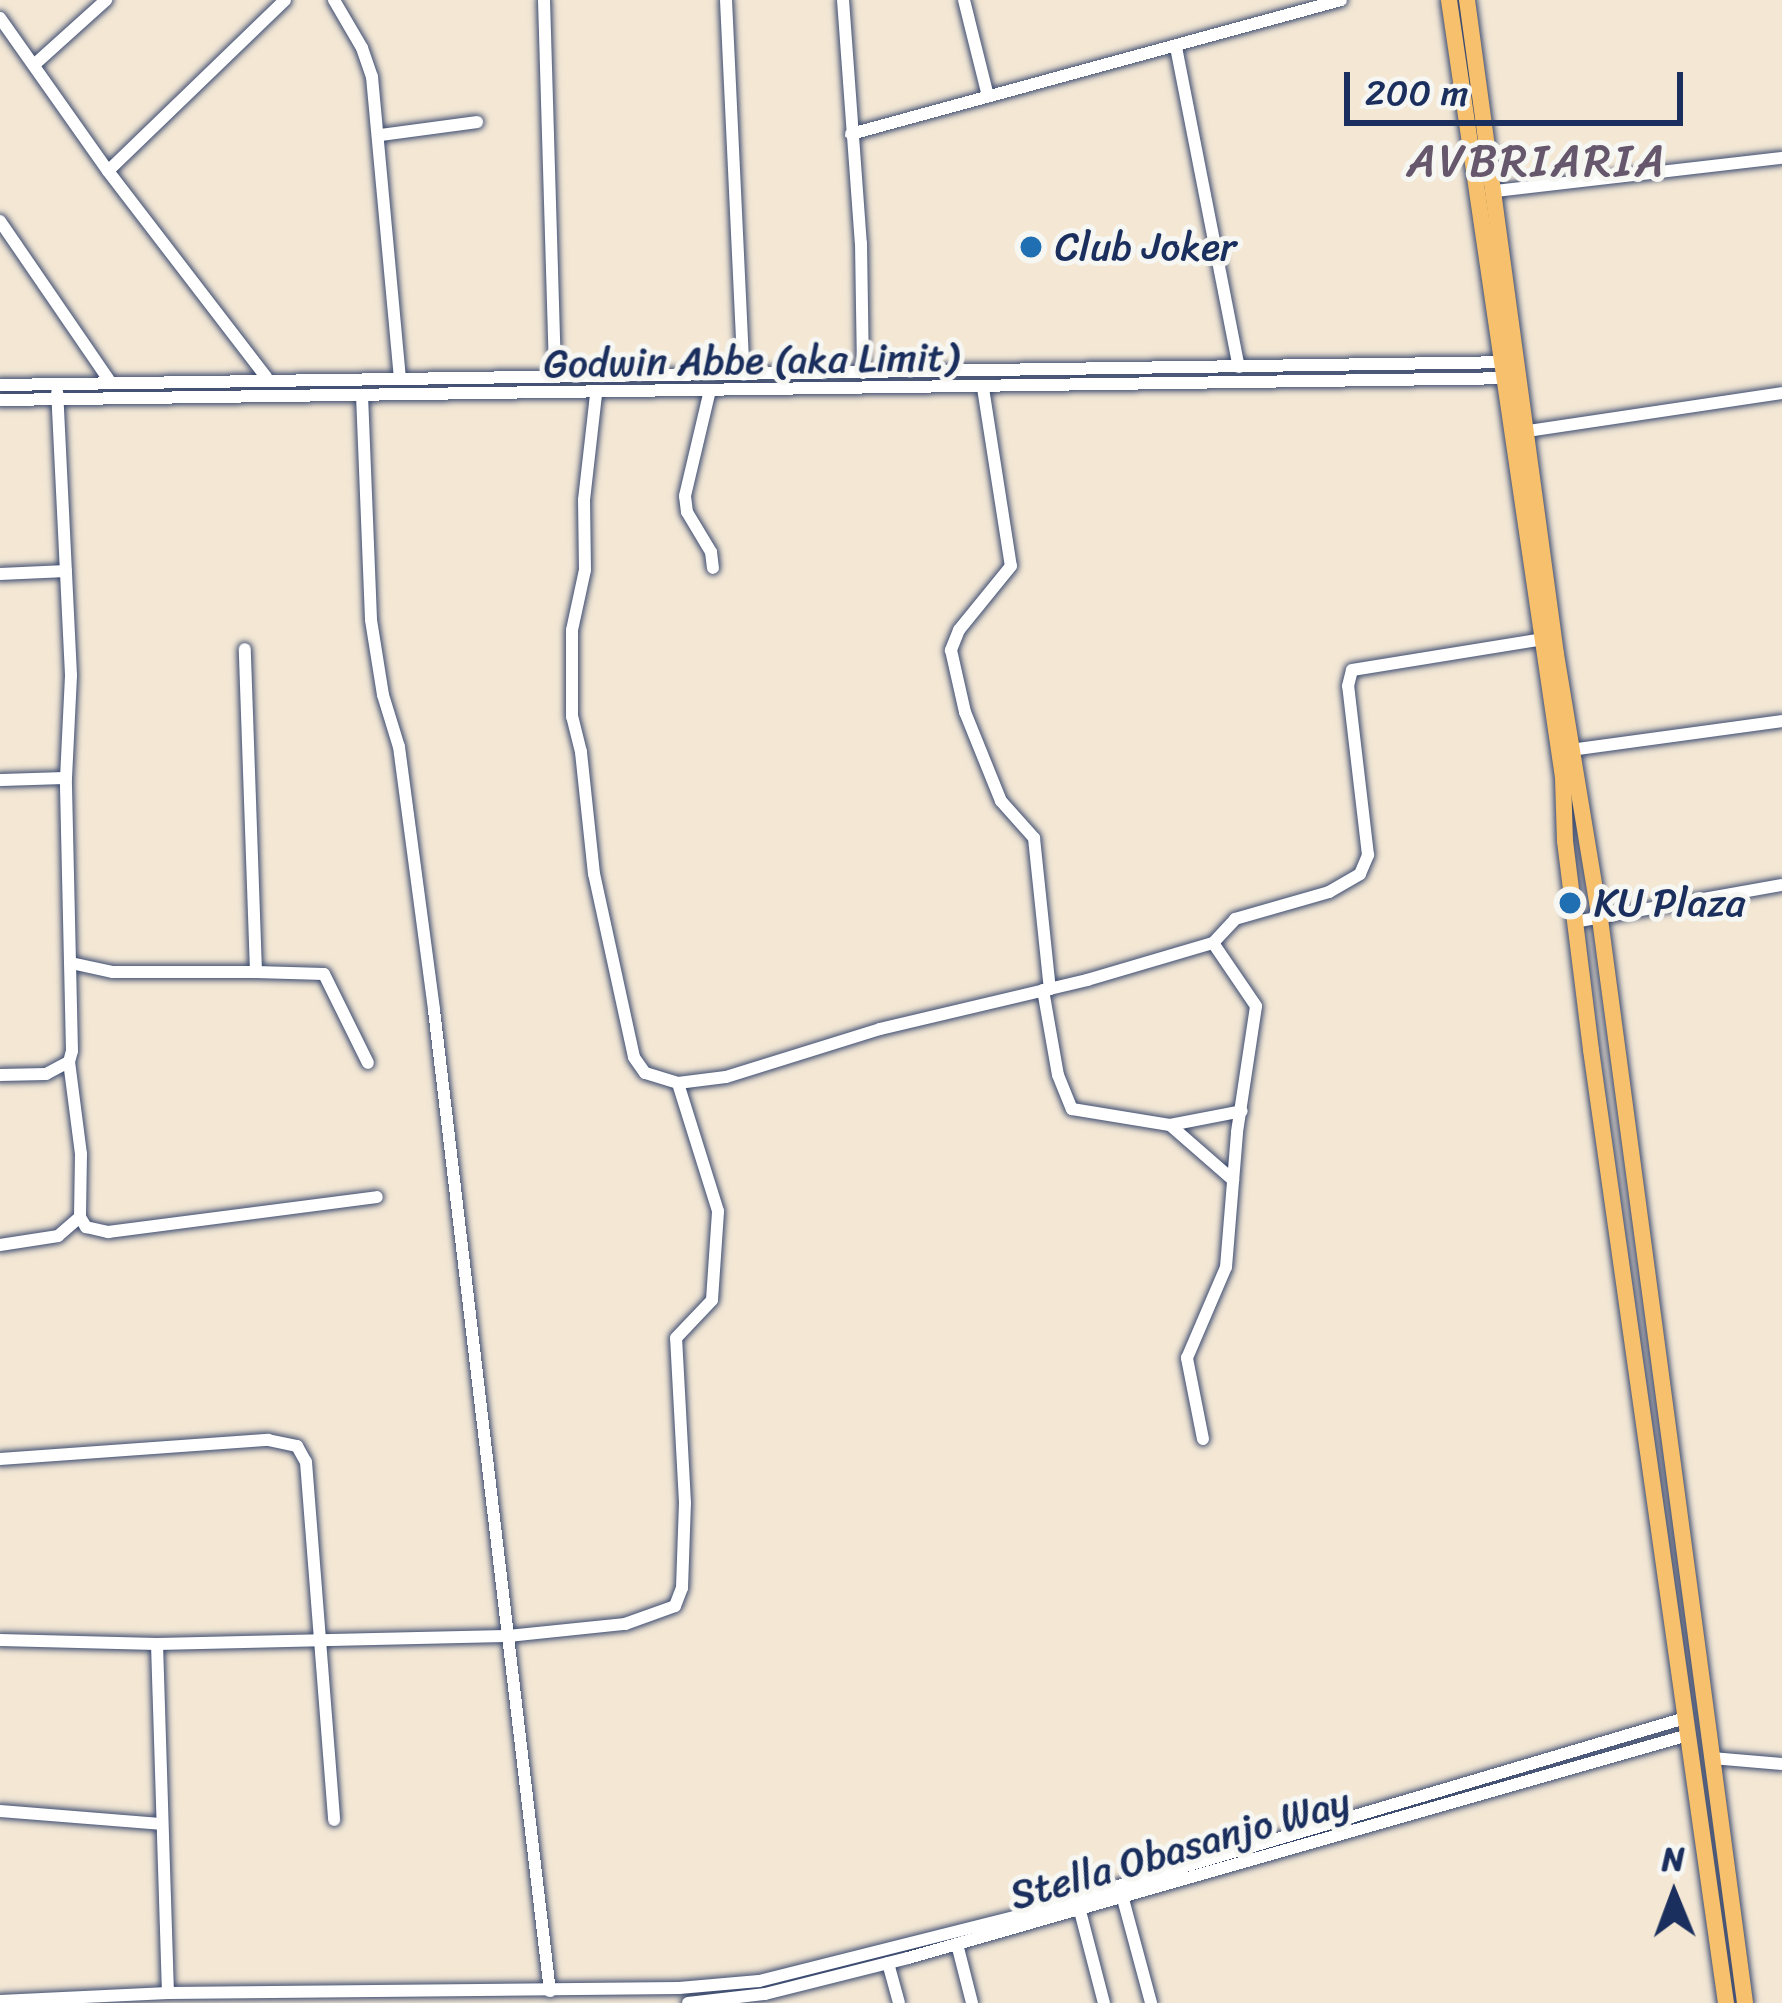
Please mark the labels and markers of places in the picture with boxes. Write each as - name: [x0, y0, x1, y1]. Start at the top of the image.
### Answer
- place label: Club Joker: [1055, 224, 1237, 270]
- marker: Club Joker: [1018, 234, 1044, 260]
- place label: KU Plaza: [1594, 880, 1746, 926]
- marker: KU Plaza: [1557, 890, 1583, 916]

